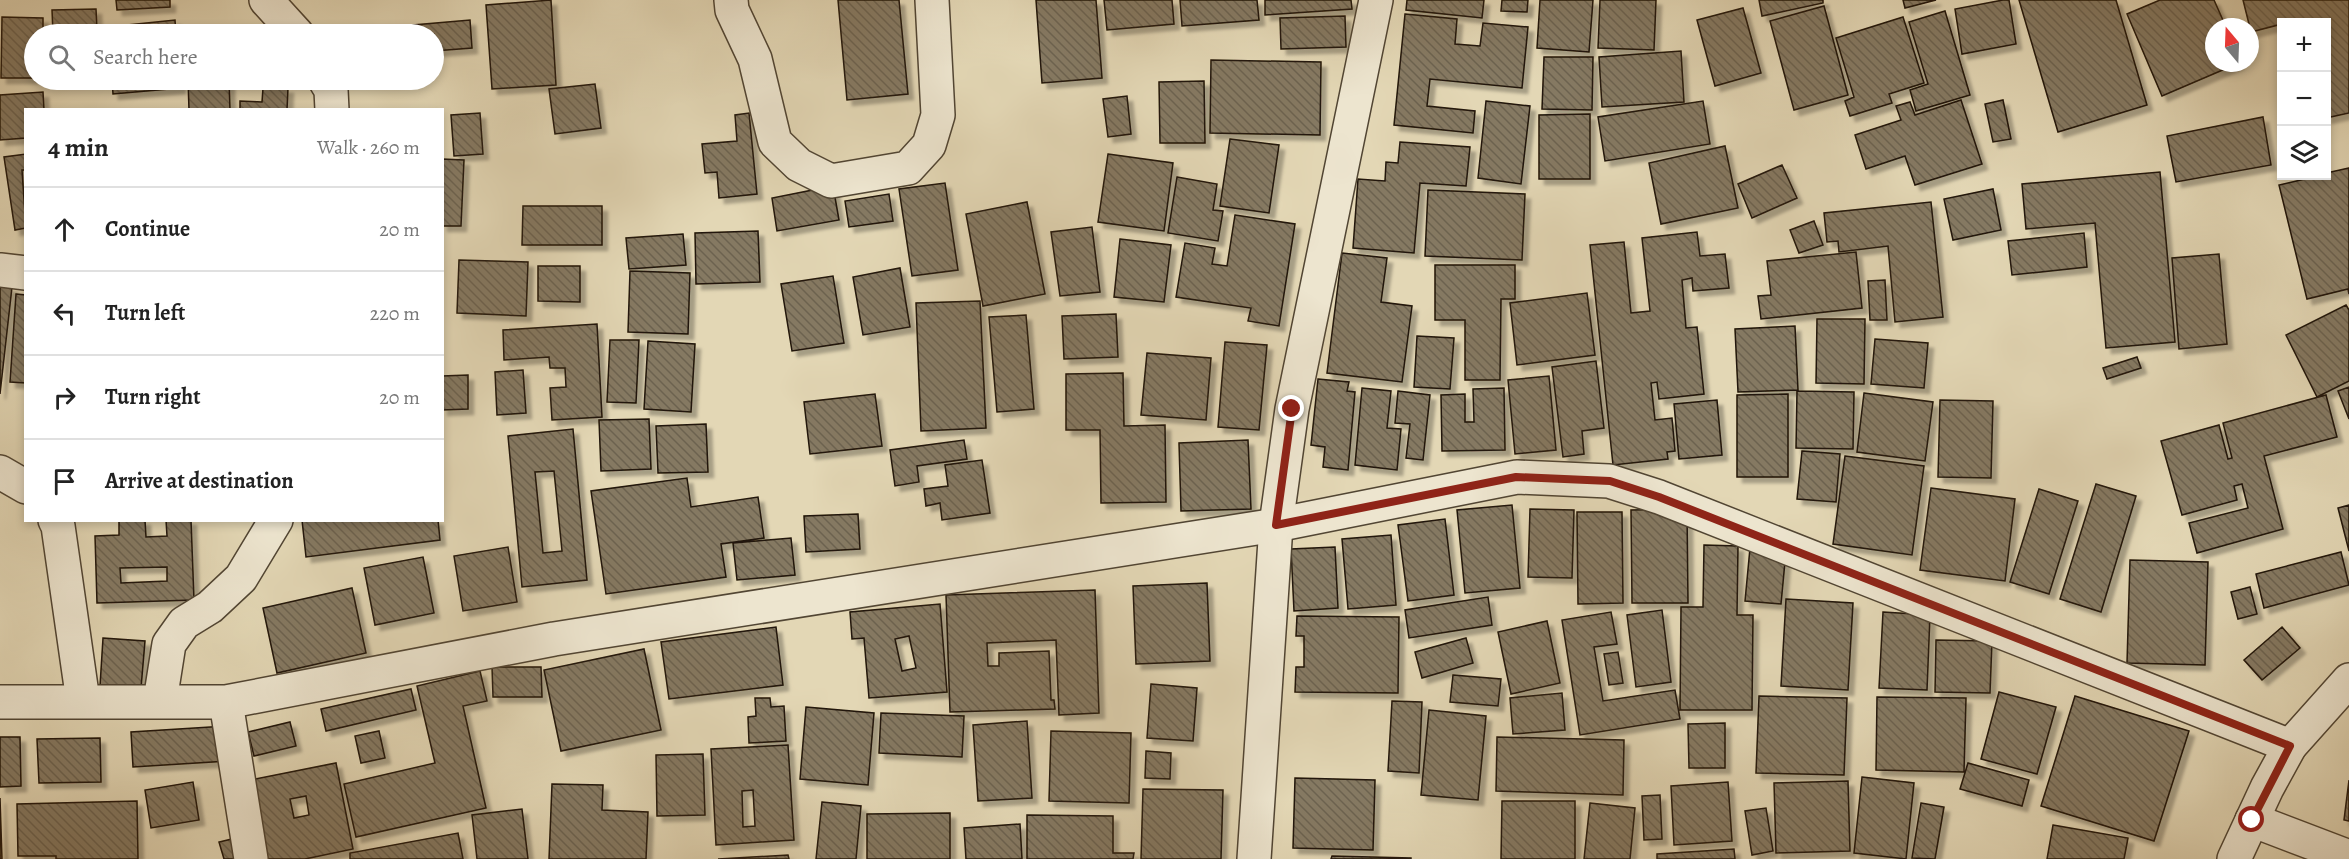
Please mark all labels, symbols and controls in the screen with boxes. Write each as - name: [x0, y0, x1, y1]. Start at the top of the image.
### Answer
- north arrow: [2205, 18, 2259, 72]
- map controls: [2277, 18, 2331, 180]
- button: +: [2277, 18, 2331, 72]
- search box: [24, 24, 444, 90]
- icon: search: [45, 41, 78, 74]
- text: Search here: [93, 42, 198, 72]
- button: −: [2277, 72, 2331, 126]
- button: layers: [2277, 126, 2331, 180]
- text: 4 min: [48, 130, 109, 165]
- text: Walk · 260 m: [317, 134, 420, 161]
- icon: ahead: [48, 213, 81, 246]
- text: Continue: [105, 214, 190, 244]
- text: 20 m: [379, 216, 420, 243]
- icon: left: [48, 297, 81, 330]
- text: Turn left: [105, 298, 185, 328]
- text: 220 m: [370, 300, 420, 327]
- icon: right: [48, 381, 81, 414]
- text: Turn right: [105, 382, 201, 412]
- text: 20 m: [379, 384, 420, 411]
- route end: [1278, 395, 1304, 421]
- icon: arrive: [48, 465, 81, 498]
- text: Arrive at destination: [105, 466, 294, 496]
- route start: [2238, 806, 2264, 832]

